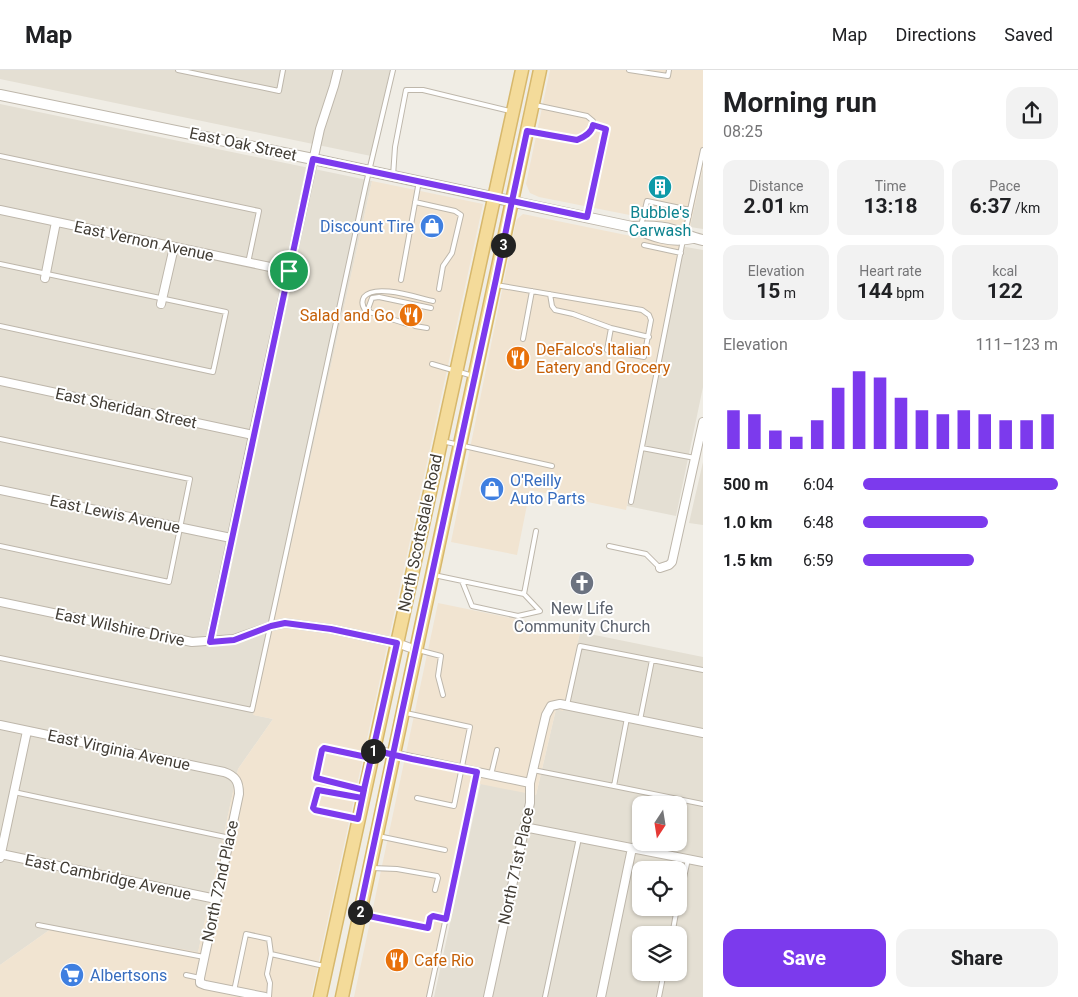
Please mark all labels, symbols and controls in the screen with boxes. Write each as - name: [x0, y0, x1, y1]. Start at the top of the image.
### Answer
- text: Map: [25, 21, 72, 49]
- text: Map: [832, 24, 867, 45]
- text: Directions: [895, 24, 976, 45]
- text: Saved: [1004, 24, 1053, 45]
- text: Morning run: [723, 86, 877, 119]
- button: share: [1006, 87, 1058, 139]
- text: 08:25: [723, 122, 763, 141]
- street label: East Oak Street: [188, 123, 298, 165]
- building icon: Bubble's Carwash: [647, 174, 673, 200]
- text: Distance: [749, 178, 803, 194]
- text: Time: [875, 178, 906, 194]
- text: Pace: [989, 178, 1020, 194]
- text: 2.01: [744, 194, 786, 218]
- text: 13:18: [863, 194, 918, 218]
- text: 6:37: [969, 194, 1012, 218]
- text: km: [786, 200, 809, 216]
- text: /km: [1012, 200, 1040, 216]
- place label: Bubble's Carwash: [629, 203, 691, 240]
- shop icon: Discount Tire: [419, 213, 445, 239]
- street label: East Vernon Avenue: [73, 217, 215, 265]
- place label: Discount Tire: [320, 217, 414, 236]
- pin: 3: [490, 232, 516, 258]
- text: 3: [499, 237, 508, 253]
- pin: [268, 250, 310, 292]
- icon: arrive: [275, 257, 303, 285]
- text: Elevation: [748, 263, 805, 279]
- text: Heart rate: [859, 263, 922, 279]
- text: kcal: [992, 263, 1017, 279]
- text: 15: [756, 279, 780, 303]
- text: 144: [857, 279, 893, 303]
- text: 122: [987, 279, 1023, 303]
- text: m: [780, 285, 796, 301]
- text: bpm: [893, 285, 924, 301]
- restaurant icon: Salad and Go: [398, 302, 424, 328]
- place label: Salad and Go: [300, 306, 394, 325]
- text: Elevation: [723, 335, 788, 354]
- text: 111–123 m: [976, 335, 1058, 354]
- place label: DeFalco's Italian Eatery and Grocery: [536, 340, 671, 377]
- restaurant icon: DeFalco's Italian Eatery and Grocery: [505, 345, 531, 371]
- street label: East Sheridan Street: [54, 384, 198, 432]
- street label: North Scottsdale Road: [394, 452, 446, 614]
- place label: O'Reilly Auto Parts: [510, 471, 585, 508]
- text: 500 m: [723, 475, 768, 494]
- text: 6:04: [803, 475, 834, 494]
- shop icon: O'Reilly Auto Parts: [479, 476, 505, 502]
- street label: East Lewis Avenue: [48, 491, 182, 537]
- text: 1.0 km: [723, 513, 772, 532]
- text: 6:48: [803, 513, 834, 532]
- text: 1.5 km: [723, 551, 772, 570]
- text: 6:59: [803, 551, 834, 570]
- church icon: New Life Community Church: [569, 570, 595, 596]
- place label: New Life Community Church: [514, 599, 650, 636]
- street label: East Wilshire Drive: [54, 604, 186, 650]
- street label: East Virginia Avenue: [46, 726, 192, 774]
- pin: 1: [360, 738, 386, 764]
- text: 1: [369, 743, 378, 759]
- north arrow: [632, 796, 688, 851]
- map controls: [632, 796, 687, 981]
- street label: North 71st Place: [494, 806, 538, 926]
- street label: North 72nd Place: [198, 819, 242, 943]
- street label: East Cambridge Avenue: [23, 850, 193, 904]
- button: locate: [632, 861, 687, 916]
- pin: 2: [348, 900, 372, 924]
- text: 2: [356, 904, 365, 920]
- button: layers: [632, 926, 687, 981]
- button: Save: [723, 929, 886, 987]
- button: Share: [896, 929, 1058, 987]
- restaurant icon: Cafe Rio: [384, 947, 410, 973]
- place label: Cafe Rio: [414, 951, 474, 970]
- supermarket icon: Albertsons: [59, 962, 85, 988]
- place label: Albertsons: [90, 966, 167, 985]

